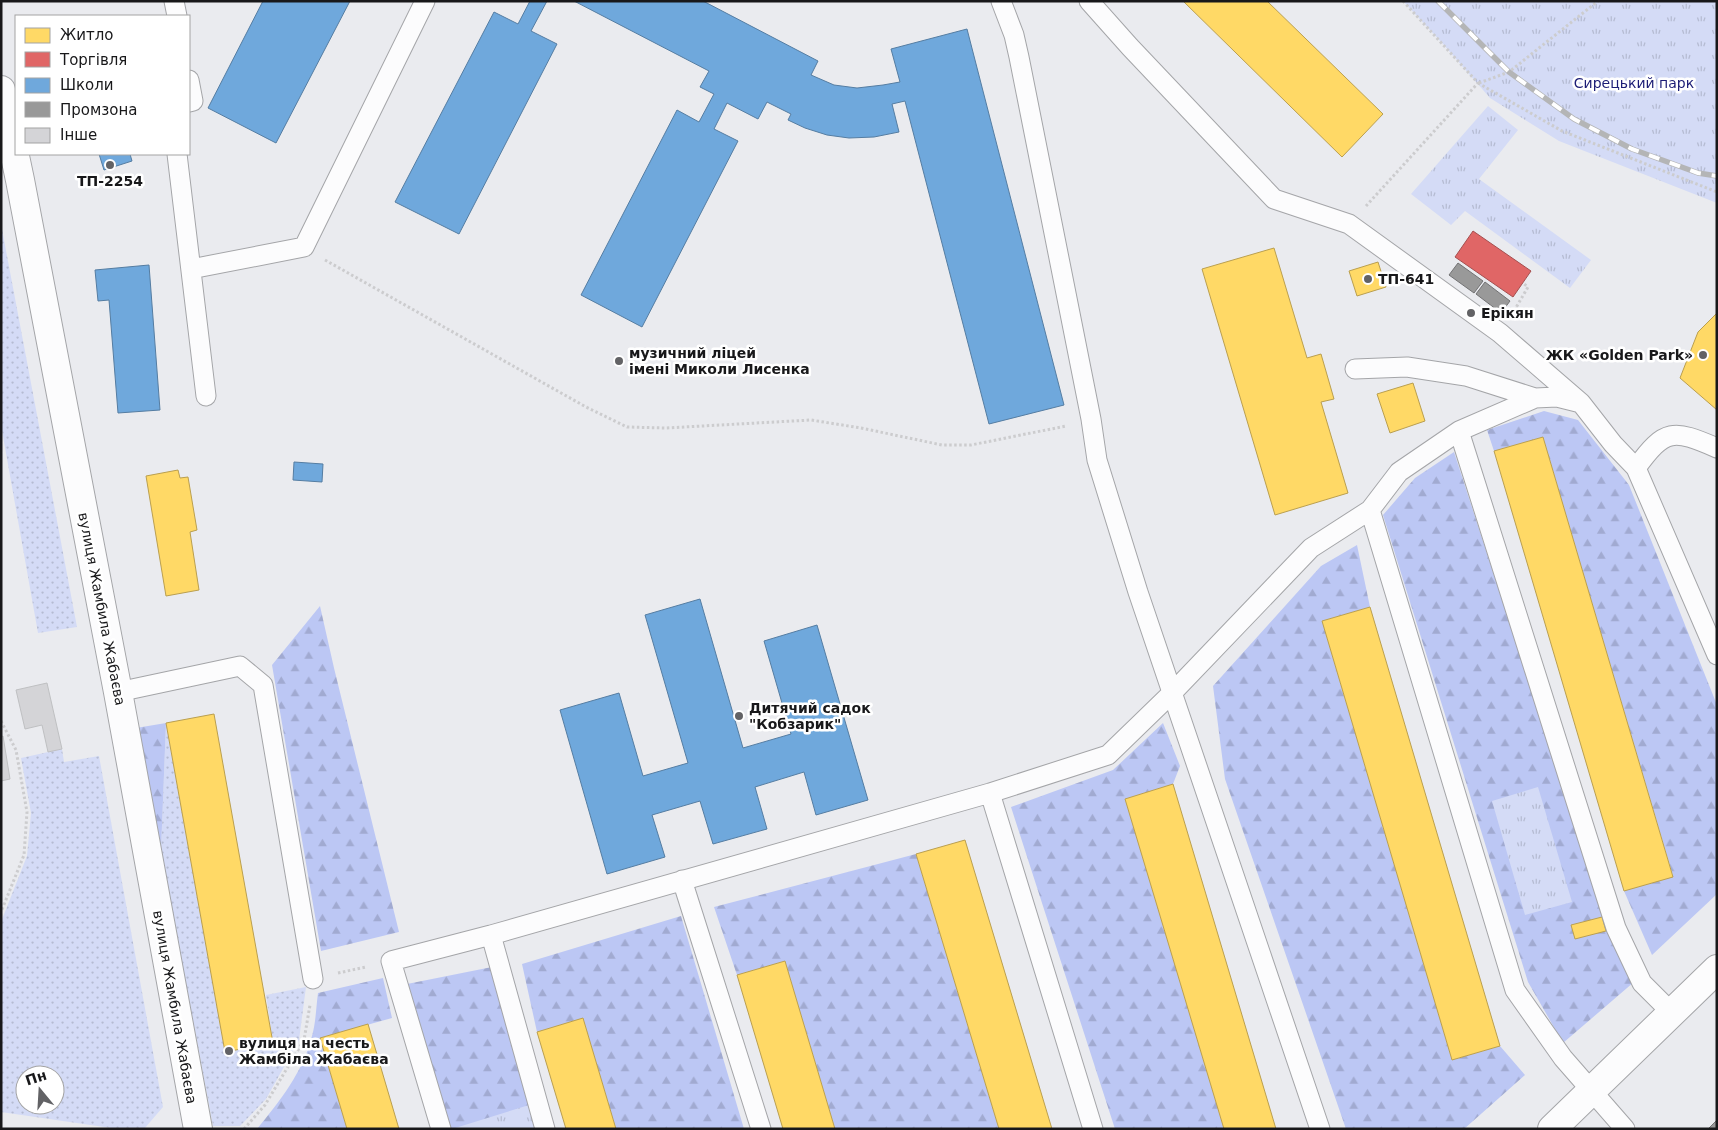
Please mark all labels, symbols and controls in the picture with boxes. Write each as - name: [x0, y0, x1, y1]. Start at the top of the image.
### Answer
- legend: [15, 15, 190, 155]
- text: Житло: [60, 26, 113, 44]
- text: Торгівля: [59, 51, 127, 69]
- park label: Сирецький парк: [1574, 75, 1694, 91]
- text: Школи: [60, 76, 114, 94]
- text: Промзона: [60, 101, 137, 119]
- text: Інше: [60, 126, 97, 144]
- marker: ТП-2254: [104, 159, 116, 171]
- place label: ТП-2254: [77, 173, 143, 189]
- place label: ТП-641: [1378, 271, 1434, 287]
- marker: ТП-641: [1362, 273, 1374, 285]
- place label: Ерікян: [1481, 305, 1534, 321]
- marker: Ерікян: [1465, 307, 1477, 319]
- place label: музичний ліцей імені Миколи Лисенка: [629, 345, 810, 377]
- place label: ЖК «Golden Park»: [1546, 347, 1693, 363]
- marker: ЖК «Golden Park»: [1697, 349, 1709, 361]
- marker: музичний ліцей імені Миколи Лисенка: [613, 355, 625, 367]
- street label: вулиця Жамбила Жабаєва: [75, 511, 129, 707]
- place label: Дитячий садок "Кобзарик": [749, 700, 871, 732]
- marker: Дитячий садок "Кобзарик": [733, 710, 745, 722]
- street label: вулиця Жамбила Жабаєва: [150, 909, 200, 1105]
- place label: вулиця на честь Жамбіла Жабаєва: [239, 1035, 389, 1067]
- marker: вулиця на честь Жамбіла Жабаєва: [223, 1045, 235, 1057]
- north arrow: [15, 1065, 65, 1115]
- text: Пн: [23, 1067, 49, 1089]

